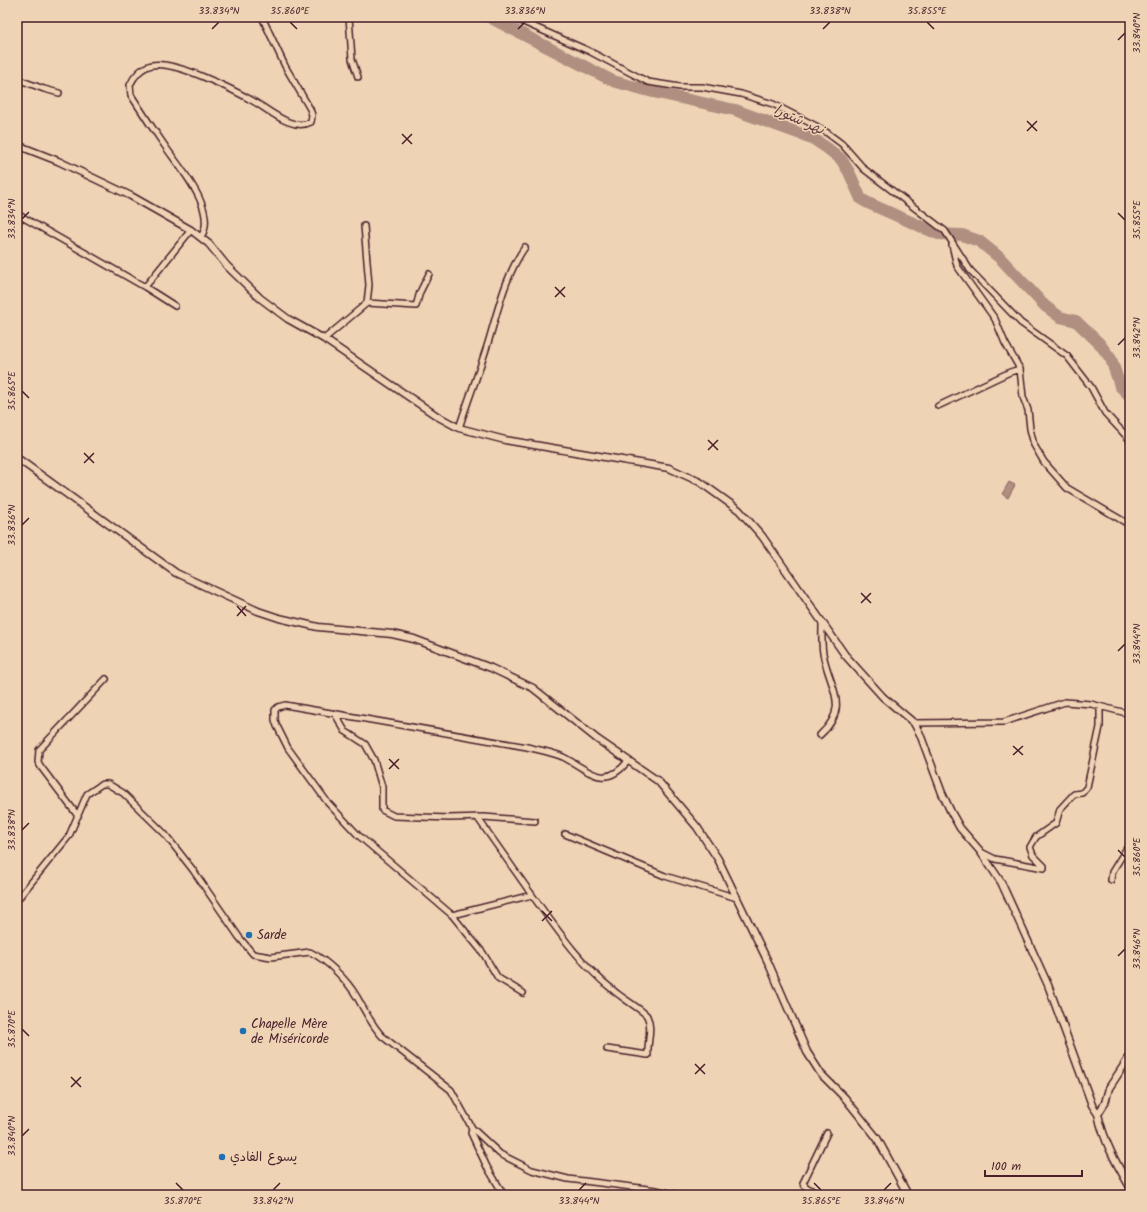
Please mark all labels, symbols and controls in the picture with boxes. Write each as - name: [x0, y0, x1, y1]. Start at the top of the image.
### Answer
- text: 33.834°N: [198, 3, 240, 19]
- text: 35.860°E: [270, 3, 311, 19]
- text: 33.836°N: [504, 3, 546, 19]
- text: 33.838°N: [809, 3, 851, 19]
- text: 35.855°E: [907, 3, 948, 19]
- text: 33.840°N: [1129, 13, 1145, 53]
- water label: نهر شتورا: [770, 99, 830, 142]
- text: 33.834°N: [4, 198, 20, 240]
- text: 35.855°E: [1129, 199, 1145, 240]
- text: 33.842°N: [1129, 317, 1145, 359]
- text: 35.865°E: [4, 370, 20, 411]
- text: 33.836°N: [4, 504, 20, 546]
- text: 33.844°N: [1129, 623, 1145, 665]
- text: 33.838°N: [4, 809, 20, 851]
- text: 35.860°E: [1129, 836, 1145, 877]
- place label: Sarde: [257, 925, 287, 946]
- text: 33.846°N: [1129, 928, 1145, 970]
- marker: Sarde: [244, 930, 254, 940]
- text: 35.870°E: [4, 1009, 20, 1048]
- place label: Chapelle Mère de Miséricorde: [251, 1014, 329, 1050]
- marker: Chapelle Mère de Miséricorde: [238, 1026, 248, 1036]
- text: 33.840°N: [4, 1116, 20, 1156]
- place label: يسوع الفادي: [230, 1147, 297, 1168]
- marker: يسوع الفادي: [217, 1152, 227, 1162]
- scale bar: [985, 1152, 1082, 1178]
- text: 100 m: [991, 1157, 1022, 1176]
- text: 35.870°E: [164, 1193, 203, 1209]
- text: 33.842°N: [252, 1193, 294, 1209]
- text: 33.844°N: [559, 1193, 600, 1209]
- text: 35.865°E: [801, 1193, 842, 1209]
- text: 33.846°N: [863, 1193, 905, 1209]

